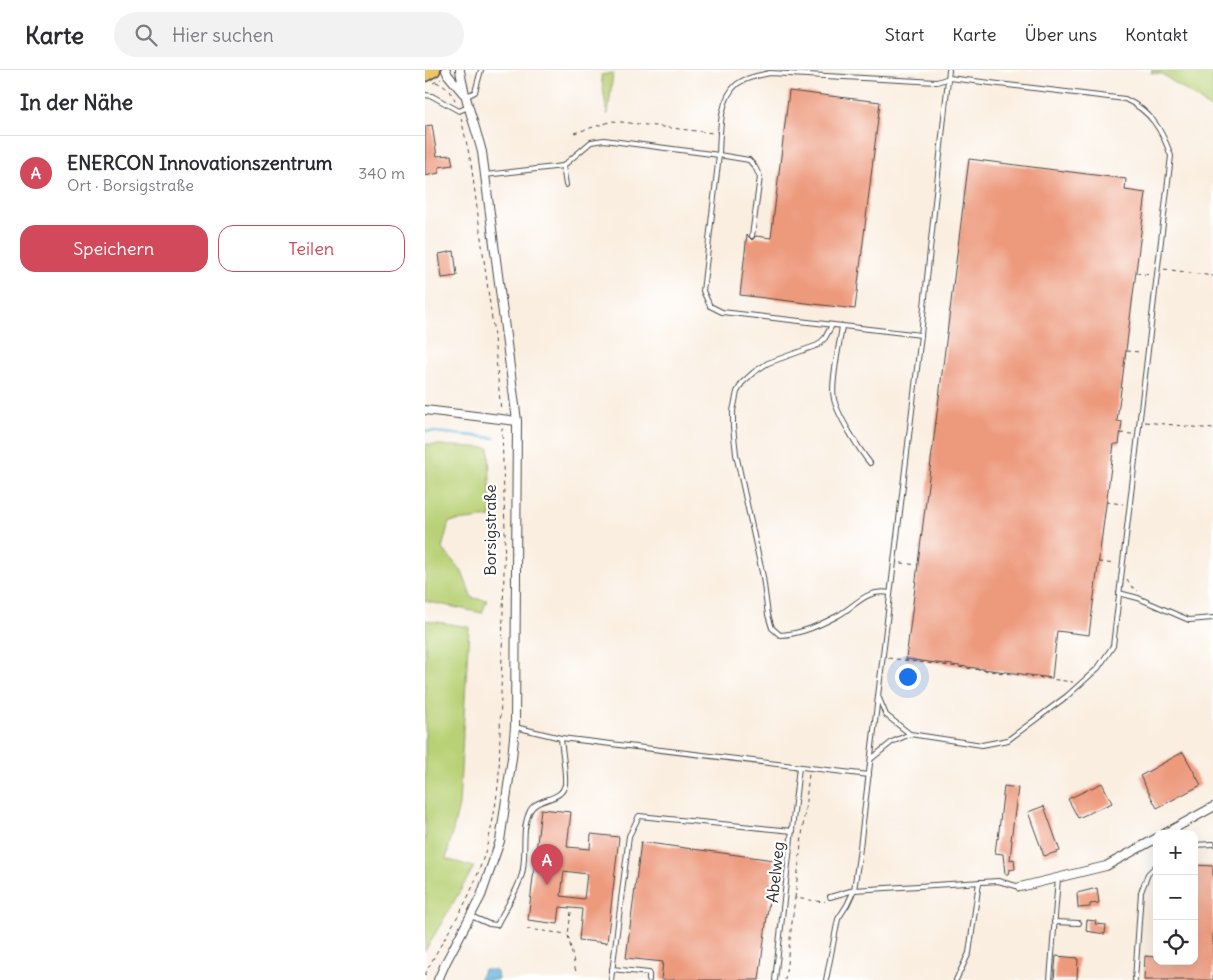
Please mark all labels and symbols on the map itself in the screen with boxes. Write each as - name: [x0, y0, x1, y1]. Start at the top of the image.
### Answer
- street label: Borsigstraße: [480, 484, 500, 576]
- your location: [895, 664, 921, 690]
- street label: Abelweg: [762, 840, 788, 904]
- pin: A: [531, 844, 563, 885]

